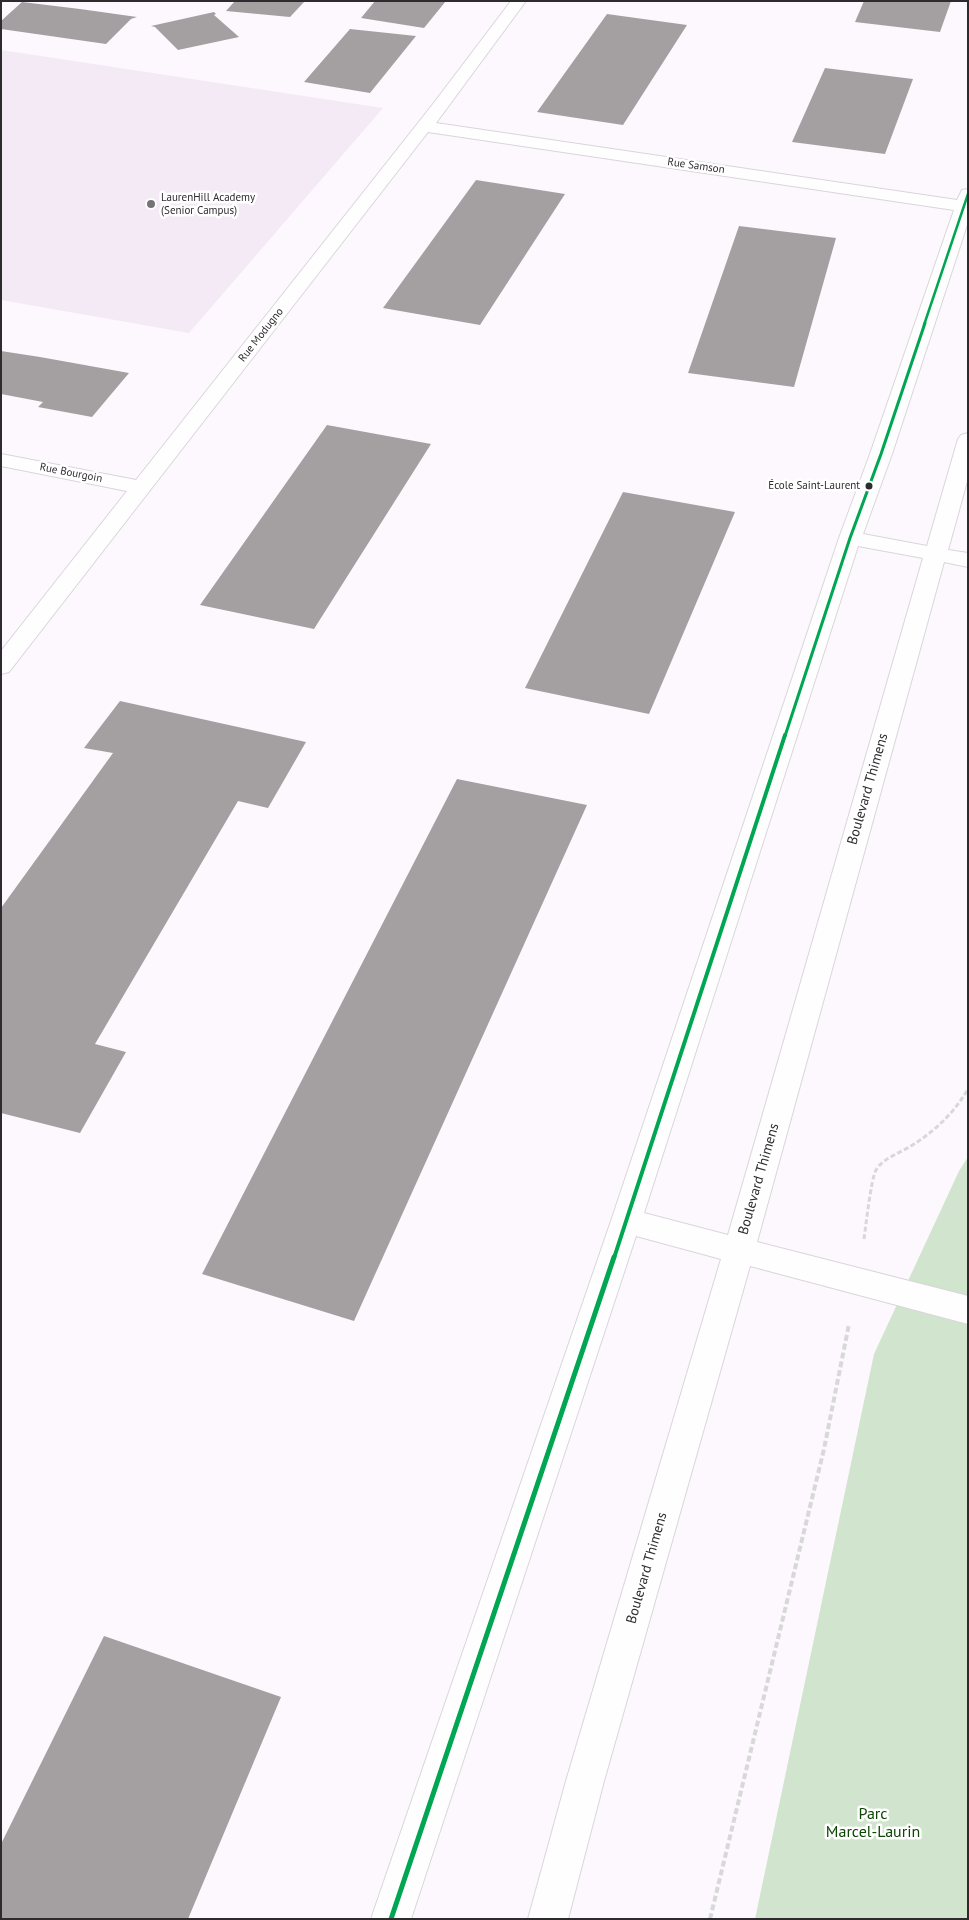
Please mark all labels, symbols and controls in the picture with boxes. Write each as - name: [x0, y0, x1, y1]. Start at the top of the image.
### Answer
- street label: Rue Samson: [667, 155, 725, 177]
- place label: LaurenHill Academy (Senior Campus): [161, 191, 255, 217]
- marker: LaurenHill Academy (Senior Campus): [145, 198, 157, 210]
- street label: Rue Modugno: [236, 305, 286, 365]
- street label: Rue Bourgoin: [39, 460, 103, 486]
- place label: École Saint-Laurent: [768, 479, 860, 493]
- marker: École Saint-Laurent: [864, 481, 874, 491]
- street label: Boulevard Thimens: [844, 731, 892, 847]
- street label: Boulevard Thimens: [735, 1121, 783, 1237]
- street label: Boulevard Thimens: [623, 1510, 671, 1626]
- park label: Parc Marcel-Laurin: [826, 1804, 920, 1842]

